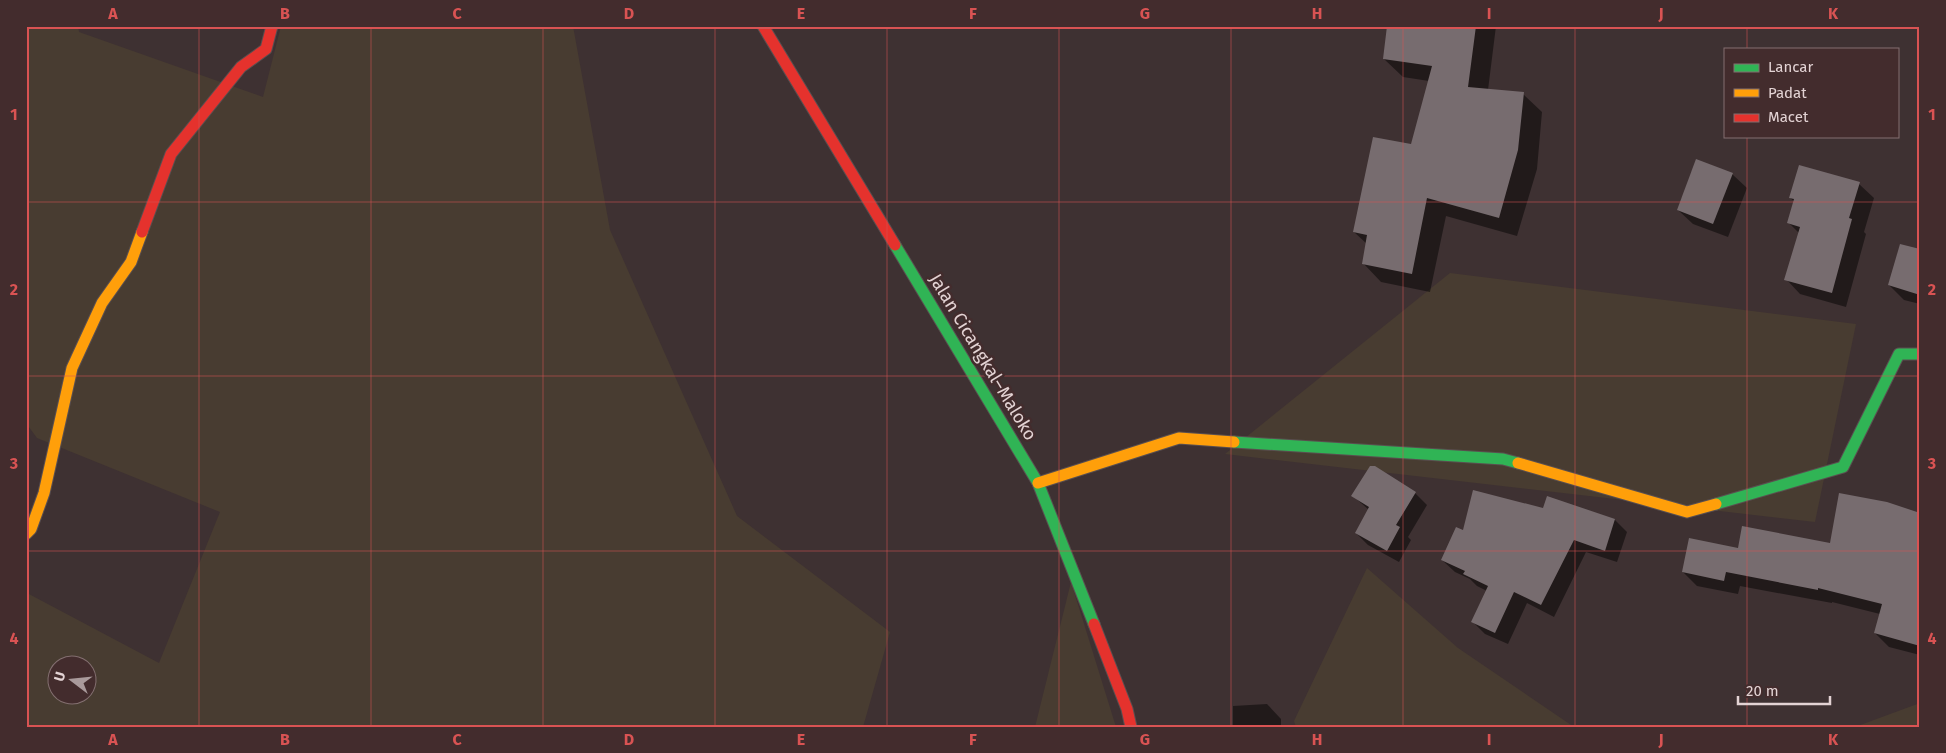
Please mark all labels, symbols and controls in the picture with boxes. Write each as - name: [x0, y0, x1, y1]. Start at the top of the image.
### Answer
- text: A: [107, 4, 118, 23]
- text: B: [280, 4, 290, 23]
- text: C: [452, 4, 462, 23]
- text: D: [624, 4, 634, 23]
- text: E: [797, 4, 805, 23]
- text: F: [969, 4, 977, 23]
- text: G: [1140, 4, 1150, 23]
- text: H: [1312, 4, 1322, 23]
- text: I: [1487, 4, 1491, 23]
- text: J: [1657, 4, 1664, 23]
- text: K: [1828, 4, 1839, 23]
- legend: [1724, 48, 1898, 138]
- text: Lancar: [1768, 58, 1813, 76]
- text: Padat: [1768, 84, 1807, 102]
- text: 1: [10, 105, 18, 124]
- text: 1: [1928, 105, 1936, 124]
- text: Macet: [1768, 108, 1809, 126]
- street label: Jalan Cicangkal–Maloko: [924, 270, 1042, 444]
- text: 2: [10, 280, 18, 299]
- text: 2: [1928, 280, 1936, 299]
- text: 3: [9, 454, 18, 473]
- text: 3: [1927, 454, 1936, 473]
- text: 4: [9, 629, 19, 648]
- text: 4: [1927, 629, 1937, 648]
- north arrow: [48, 656, 98, 706]
- text: U: [51, 670, 69, 683]
- scale bar: [1738, 673, 1831, 705]
- text: 20 m: [1746, 682, 1779, 700]
- text: A: [107, 730, 118, 749]
- text: B: [280, 730, 290, 749]
- text: C: [452, 730, 462, 749]
- text: D: [624, 730, 634, 749]
- text: E: [797, 730, 805, 749]
- text: F: [969, 730, 977, 749]
- text: G: [1140, 730, 1150, 749]
- text: H: [1312, 730, 1322, 749]
- text: I: [1487, 730, 1491, 749]
- text: J: [1657, 730, 1664, 749]
- text: K: [1828, 730, 1839, 749]

